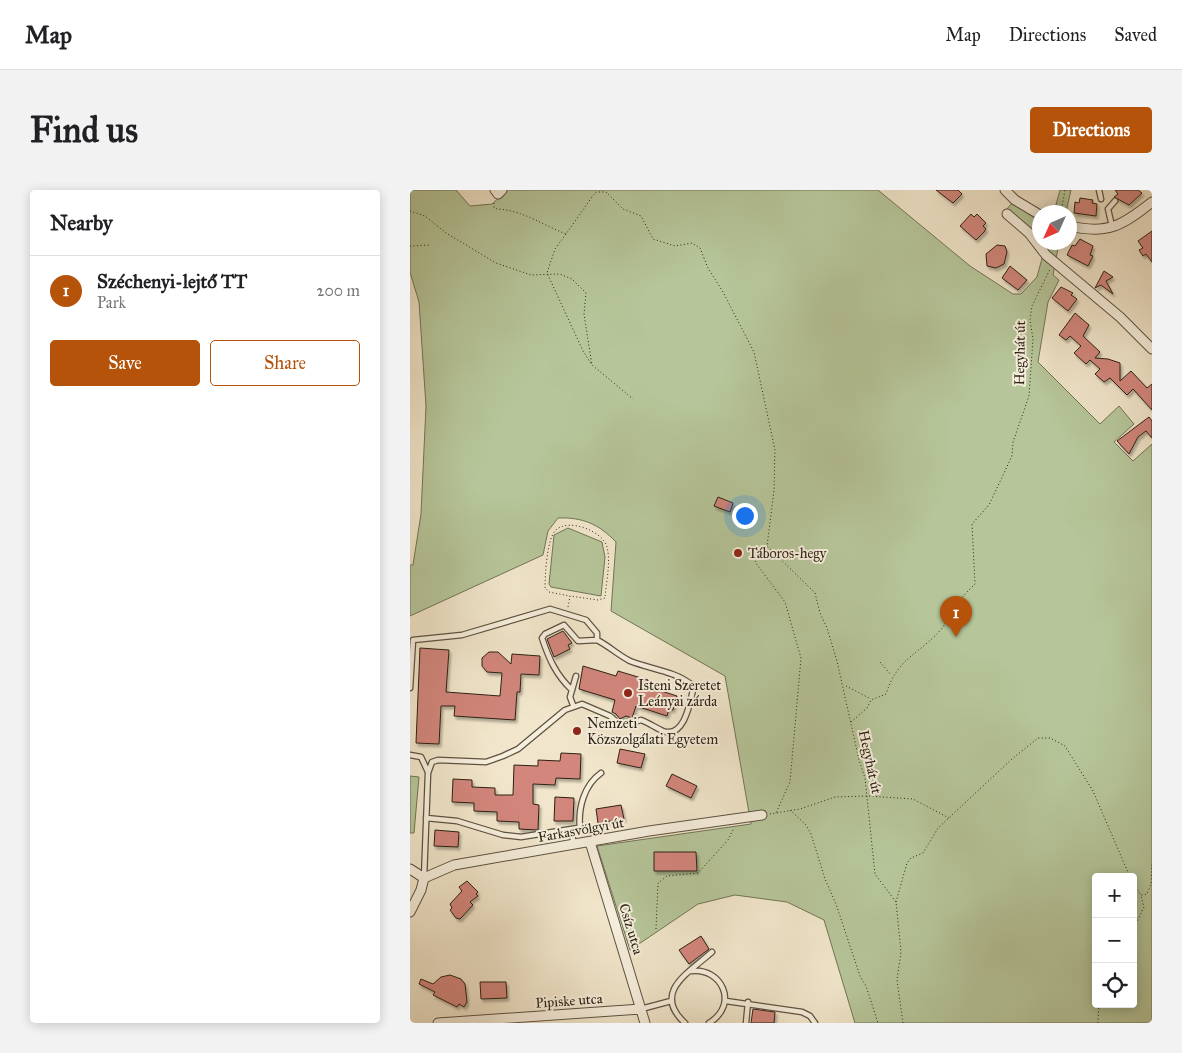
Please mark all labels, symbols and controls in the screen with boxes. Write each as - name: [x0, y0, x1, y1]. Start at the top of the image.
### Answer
- text: Map: [25, 20, 72, 50]
- text: Map: [945, 24, 981, 46]
- text: Directions: [1009, 24, 1086, 46]
- text: Saved: [1114, 24, 1157, 46]
- button: Directions: [1030, 107, 1152, 153]
- text: Find us: [30, 109, 138, 152]
- north arrow: [1032, 205, 1077, 250]
- text: Nearby: [50, 210, 113, 236]
- text: Széchenyi-lejtő TT: [97, 270, 247, 293]
- text: 1: [63, 281, 69, 300]
- text: 200 m: [317, 281, 360, 300]
- text: Park: [97, 293, 126, 312]
- street label: Hegyhát út: [1011, 320, 1029, 386]
- button: Save: [50, 340, 200, 386]
- button: Share: [210, 340, 360, 386]
- your location: [732, 503, 758, 529]
- place label: Táboros-hegy: [748, 545, 827, 562]
- marker: Táboros-hegy: [732, 547, 744, 559]
- pin: 1: [940, 596, 972, 637]
- place label: Isteni Szeretet Leányai zárda: [638, 677, 721, 710]
- marker: Isteni Szeretet Leányai zárda: [622, 687, 634, 699]
- place label: Nemzeti Közszolgálati Egyetem: [587, 715, 718, 748]
- marker: Nemzeti Közszolgálati Egyetem: [571, 725, 583, 737]
- street label: Hegyhát út: [855, 729, 885, 796]
- street label: Farkasvölgyi út: [537, 814, 625, 846]
- map controls: [1092, 873, 1137, 1008]
- button: +: [1092, 873, 1137, 918]
- street label: Csíz utca: [615, 902, 647, 957]
- button: −: [1092, 918, 1137, 963]
- button: locate: [1092, 963, 1137, 1008]
- street label: Pipiske utca: [535, 990, 603, 1012]

